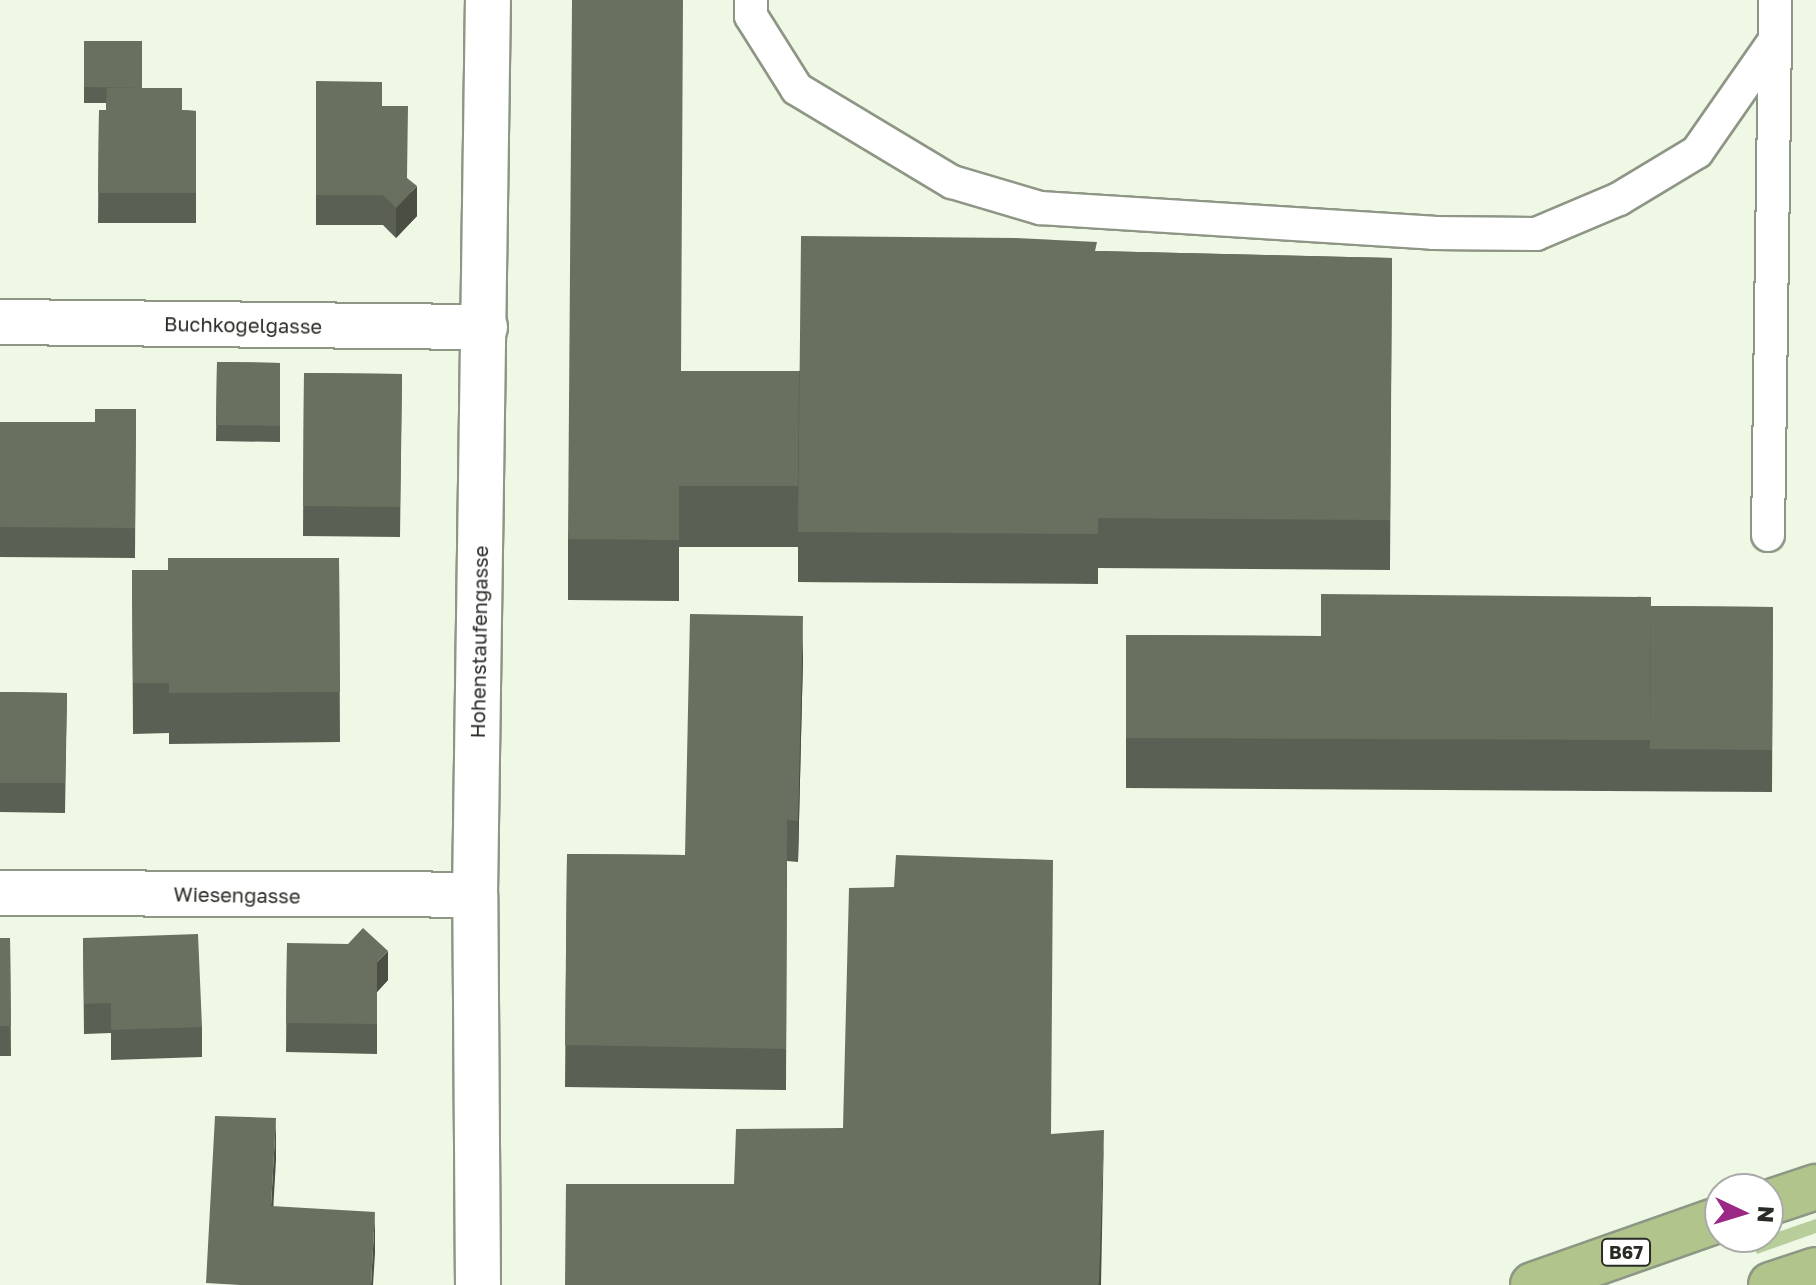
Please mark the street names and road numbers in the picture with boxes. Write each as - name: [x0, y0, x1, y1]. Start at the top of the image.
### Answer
- street label: Buchkogelgasse: [164, 312, 322, 338]
- street label: Hohenstaufengasse: [465, 545, 493, 739]
- street label: Wiesengasse: [173, 882, 301, 908]
- road number: B67: [1600, 1238, 1652, 1266]

